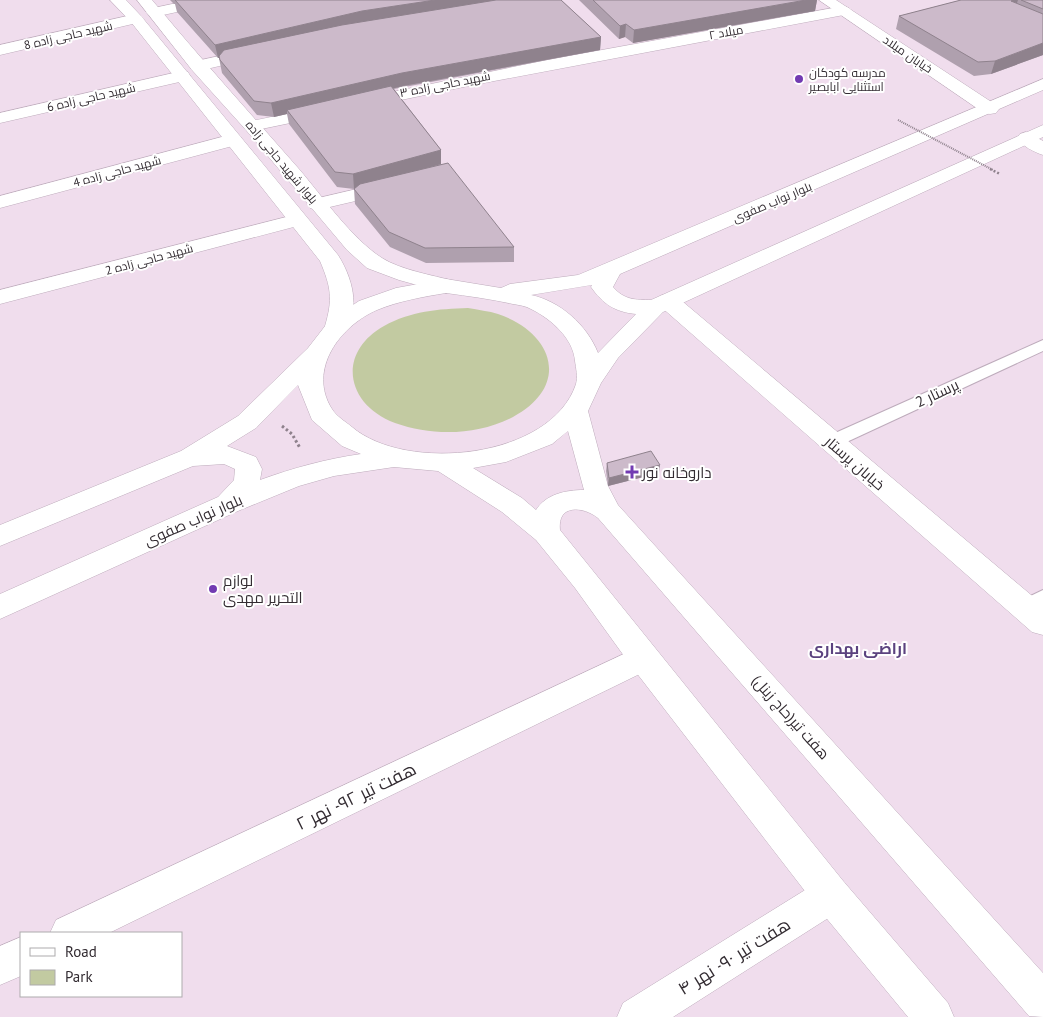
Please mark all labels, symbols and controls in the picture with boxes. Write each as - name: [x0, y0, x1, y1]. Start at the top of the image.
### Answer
- street label: شهید حاجی زاده 8: [22, 17, 114, 52]
- street label: میلاد ۲: [708, 22, 744, 42]
- street label: خیابان میلاد: [880, 32, 936, 76]
- place label: مدرسه کودکان استثنایی ابابصیر: [808, 65, 886, 94]
- street label: شهید حاجی زاده ۳: [398, 68, 492, 100]
- marker: مدرسه کودکان استثنایی ابابصیر: [793, 73, 805, 85]
- street label: شهید حاجی زاده 6: [45, 79, 137, 114]
- street label: بلوار شهید حاجی زاده: [243, 117, 321, 207]
- street label: شهید حاجی زاده 4: [71, 152, 163, 190]
- street label: بلوار نواب صفوی: [730, 179, 814, 225]
- street label: شهید حاجی زاده 2: [103, 240, 195, 278]
- street label: پرستار 2: [912, 375, 962, 412]
- street label: خیابان پرستار: [820, 431, 889, 495]
- place label: داروخانه نور: [641, 463, 711, 482]
- marker: داروخانه نور: [626, 466, 638, 478]
- street label: بلوار نواب صفوی: [141, 490, 246, 551]
- place label: لوازم التحریر مهدی: [223, 571, 303, 608]
- marker: لوازم التحریر مهدی: [207, 583, 219, 595]
- district label: اراضی بهداری: [809, 638, 907, 658]
- street label: هفت تیر(حاج زینل): [747, 671, 834, 765]
- street label: هفت تیر ۹۲- نهر ۲: [292, 757, 420, 835]
- street label: هفت تیر ۹۰- نهر ۴: [674, 912, 794, 1000]
- legend: [20, 932, 182, 997]
- text: Road: [65, 942, 97, 961]
- text: Park: [65, 967, 93, 986]

